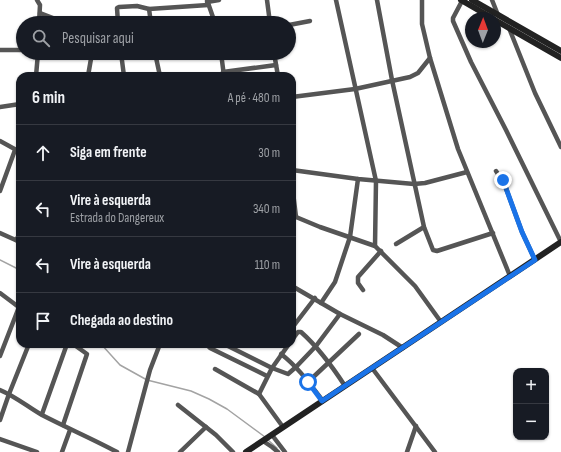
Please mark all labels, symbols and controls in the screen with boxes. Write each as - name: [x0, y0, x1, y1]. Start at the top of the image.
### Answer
- north arrow: [465, 12, 501, 48]
- search box: [16, 16, 296, 60]
- icon: search: [30, 27, 52, 49]
- text: Pesquisar aqui: [62, 29, 134, 48]
- text: 6 min: [32, 88, 65, 108]
- text: A pé · 480 m: [228, 90, 280, 106]
- icon: ahead: [32, 142, 54, 164]
- text: Siga em frente: [70, 143, 147, 162]
- text: 30 m: [258, 145, 280, 161]
- route end: [494, 171, 512, 189]
- text: Vire à esquerda: [70, 191, 151, 210]
- icon: left: [32, 198, 54, 220]
- text: 340 m: [253, 201, 280, 217]
- text: Estrada do Dangereux: [70, 210, 164, 226]
- icon: left: [32, 254, 54, 276]
- text: Vire à esquerda: [70, 255, 151, 274]
- text: 110 m: [255, 257, 280, 273]
- icon: arrive: [32, 310, 54, 332]
- text: Chegada ao destino: [70, 311, 173, 330]
- map controls: [513, 368, 549, 440]
- button: +: [513, 368, 549, 404]
- route start: [299, 373, 317, 391]
- button: −: [513, 404, 549, 440]

